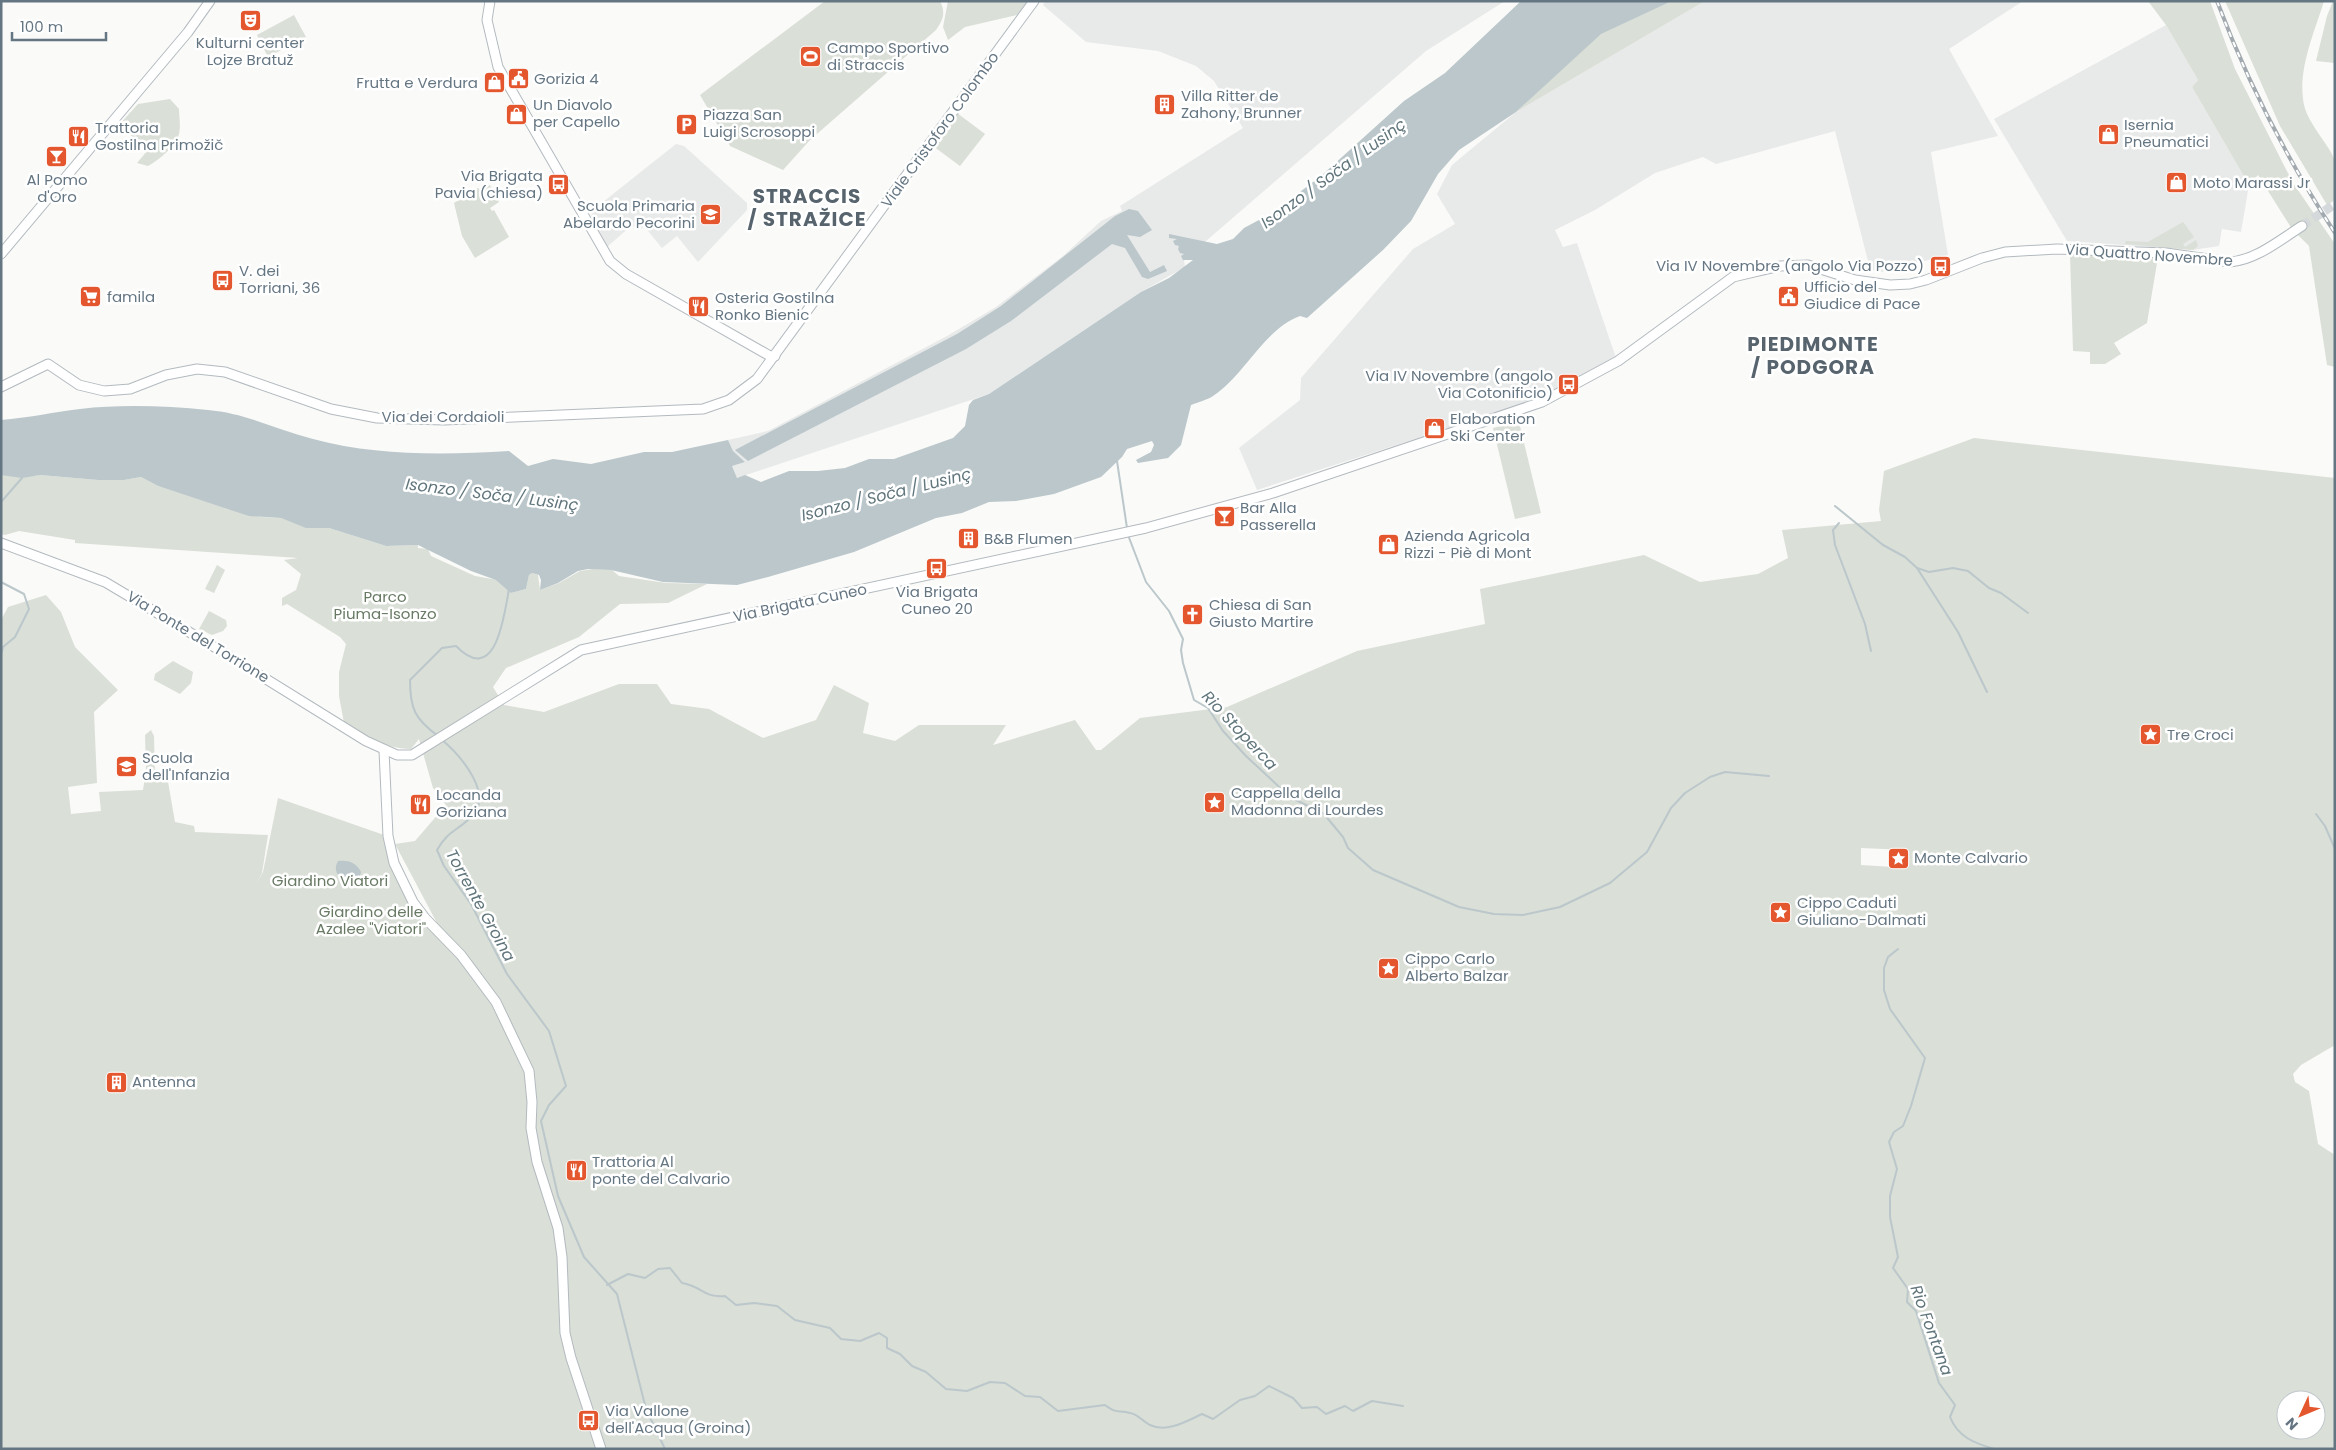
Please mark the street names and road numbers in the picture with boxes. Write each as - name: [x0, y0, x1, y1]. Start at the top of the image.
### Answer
- street label: Viale Cristoforo Colombo: [876, 47, 1003, 212]
- street label: Via Quattro Novembre: [2064, 238, 2234, 271]
- street label: Via dei Cordaioli: [382, 406, 504, 427]
- street label: Via Brigata Cuneo: [731, 578, 869, 627]
- street label: Via Ponte del Torrione: [123, 586, 273, 688]

